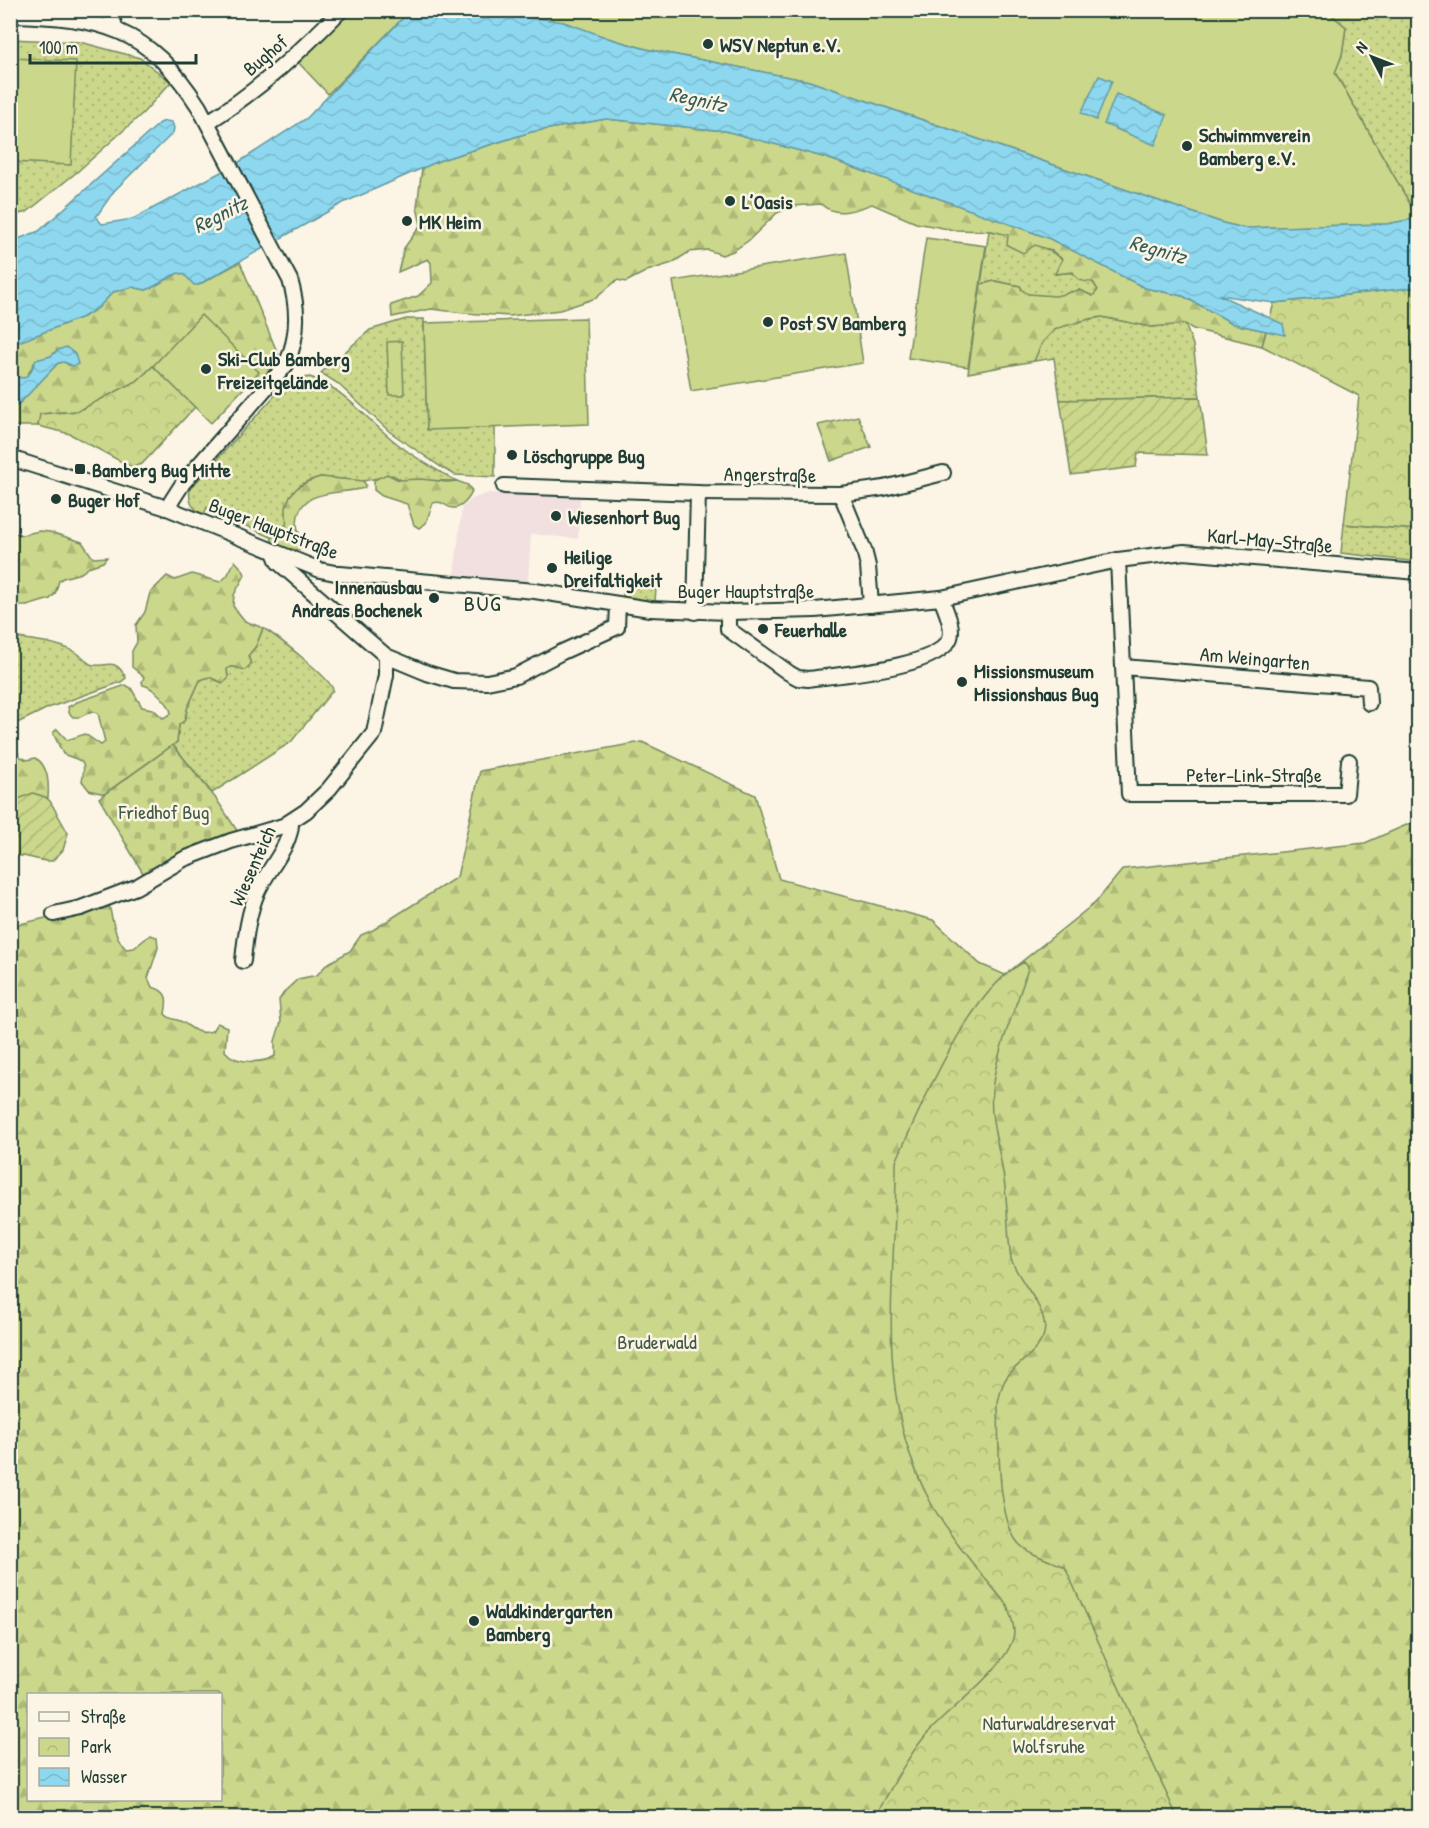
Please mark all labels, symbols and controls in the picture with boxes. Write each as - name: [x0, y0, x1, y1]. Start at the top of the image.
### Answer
- scale bar: [30, 27, 196, 65]
- north arrow: [1342, 27, 1402, 87]
- street label: Bughof: [237, 28, 293, 82]
- place label: WSV Neptun e.V.: [720, 31, 841, 59]
- text: 100 m: [39, 35, 78, 60]
- text: N: [1350, 36, 1372, 57]
- marker: WSV Neptun e.V.: [701, 37, 715, 51]
- water label: Regnitz: [667, 79, 731, 120]
- place label: Schwimmverein Bamberg e.V.: [1199, 121, 1310, 172]
- marker: Schwimmverein Bamberg e.V.: [1180, 139, 1194, 153]
- water label: Regnitz: [188, 187, 254, 240]
- place label: L’Oasis: [742, 188, 793, 215]
- marker: L’Oasis: [723, 194, 737, 208]
- place label: MK Heim: [419, 208, 482, 235]
- marker: MK Heim: [400, 214, 414, 228]
- water label: Regnitz: [1126, 227, 1192, 271]
- place label: Post SV Bamberg: [780, 309, 906, 337]
- marker: Post SV Bamberg: [761, 315, 775, 329]
- place label: Ski-Club Bamberg Freizeitgelände: [217, 345, 350, 396]
- marker: Ski-Club Bamberg Freizeitgelände: [199, 362, 213, 376]
- place label: Löschgruppe Bug: [524, 442, 645, 470]
- marker: Löschgruppe Bug: [505, 448, 519, 462]
- place label: Bamberg Bug Mitte: [92, 456, 231, 484]
- street label: Angerstraße: [724, 460, 816, 488]
- marker: Bamberg Bug Mitte: [73, 462, 87, 476]
- place label: Buger Hof: [68, 486, 141, 514]
- street label: Buger Hauptstraße: [205, 491, 343, 565]
- marker: Buger Hof: [49, 492, 63, 506]
- place label: Wiesenhort Bug: [568, 503, 680, 531]
- marker: Wiesenhort Bug: [549, 509, 563, 523]
- street label: Karl-May-Straße: [1206, 521, 1334, 559]
- place label: Heilige Dreifaltigkeit: [564, 543, 663, 594]
- marker: Heilige Dreifaltigkeit: [545, 561, 559, 575]
- place label: Innenausbau Andreas Bochenek: [292, 573, 423, 623]
- street label: Buger Hauptstraße: [678, 577, 814, 604]
- district label: BUG: [464, 588, 502, 618]
- marker: Innenausbau Andreas Bochenek: [427, 591, 441, 605]
- place label: Feuerhalle: [774, 616, 847, 643]
- marker: Feuerhalle: [756, 622, 770, 636]
- street label: Am Weingarten: [1199, 640, 1311, 676]
- place label: Missionsmuseum Missionshaus Bug: [974, 657, 1099, 708]
- marker: Missionsmuseum Missionshaus Bug: [955, 675, 969, 689]
- street label: Peter-Link-Straße: [1186, 761, 1322, 788]
- park label: Friedhof Bug: [118, 798, 209, 825]
- street label: Wiesenteich: [222, 822, 282, 910]
- park label: Bruderwald: [617, 1328, 697, 1355]
- place label: Waldkindergarten Bamberg: [486, 1597, 613, 1648]
- marker: Waldkindergarten Bamberg: [467, 1614, 481, 1628]
- legend: [27, 1693, 222, 1801]
- text: Straße: [81, 1704, 126, 1729]
- park label: Naturwaldreservat Wolfsruhe: [982, 1709, 1117, 1759]
- text: Park: [81, 1734, 112, 1759]
- text: Wasser: [81, 1764, 127, 1789]

